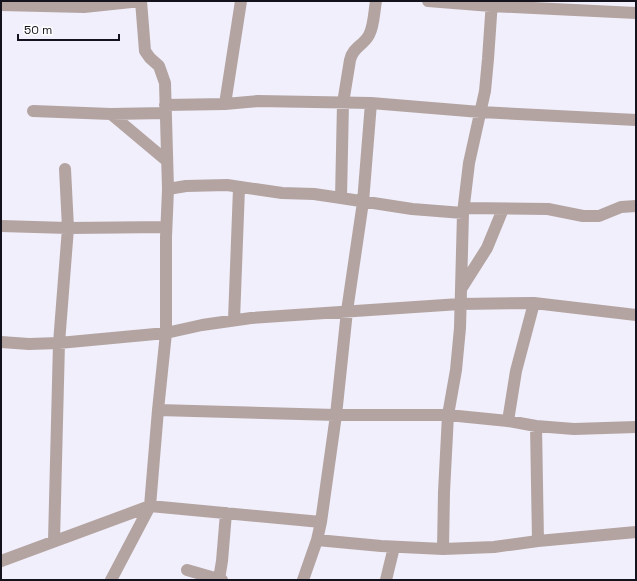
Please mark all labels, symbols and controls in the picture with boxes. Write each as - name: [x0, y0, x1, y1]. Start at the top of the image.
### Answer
- scale bar: [18, 16, 119, 42]
- text: 50 m: [24, 22, 52, 38]

